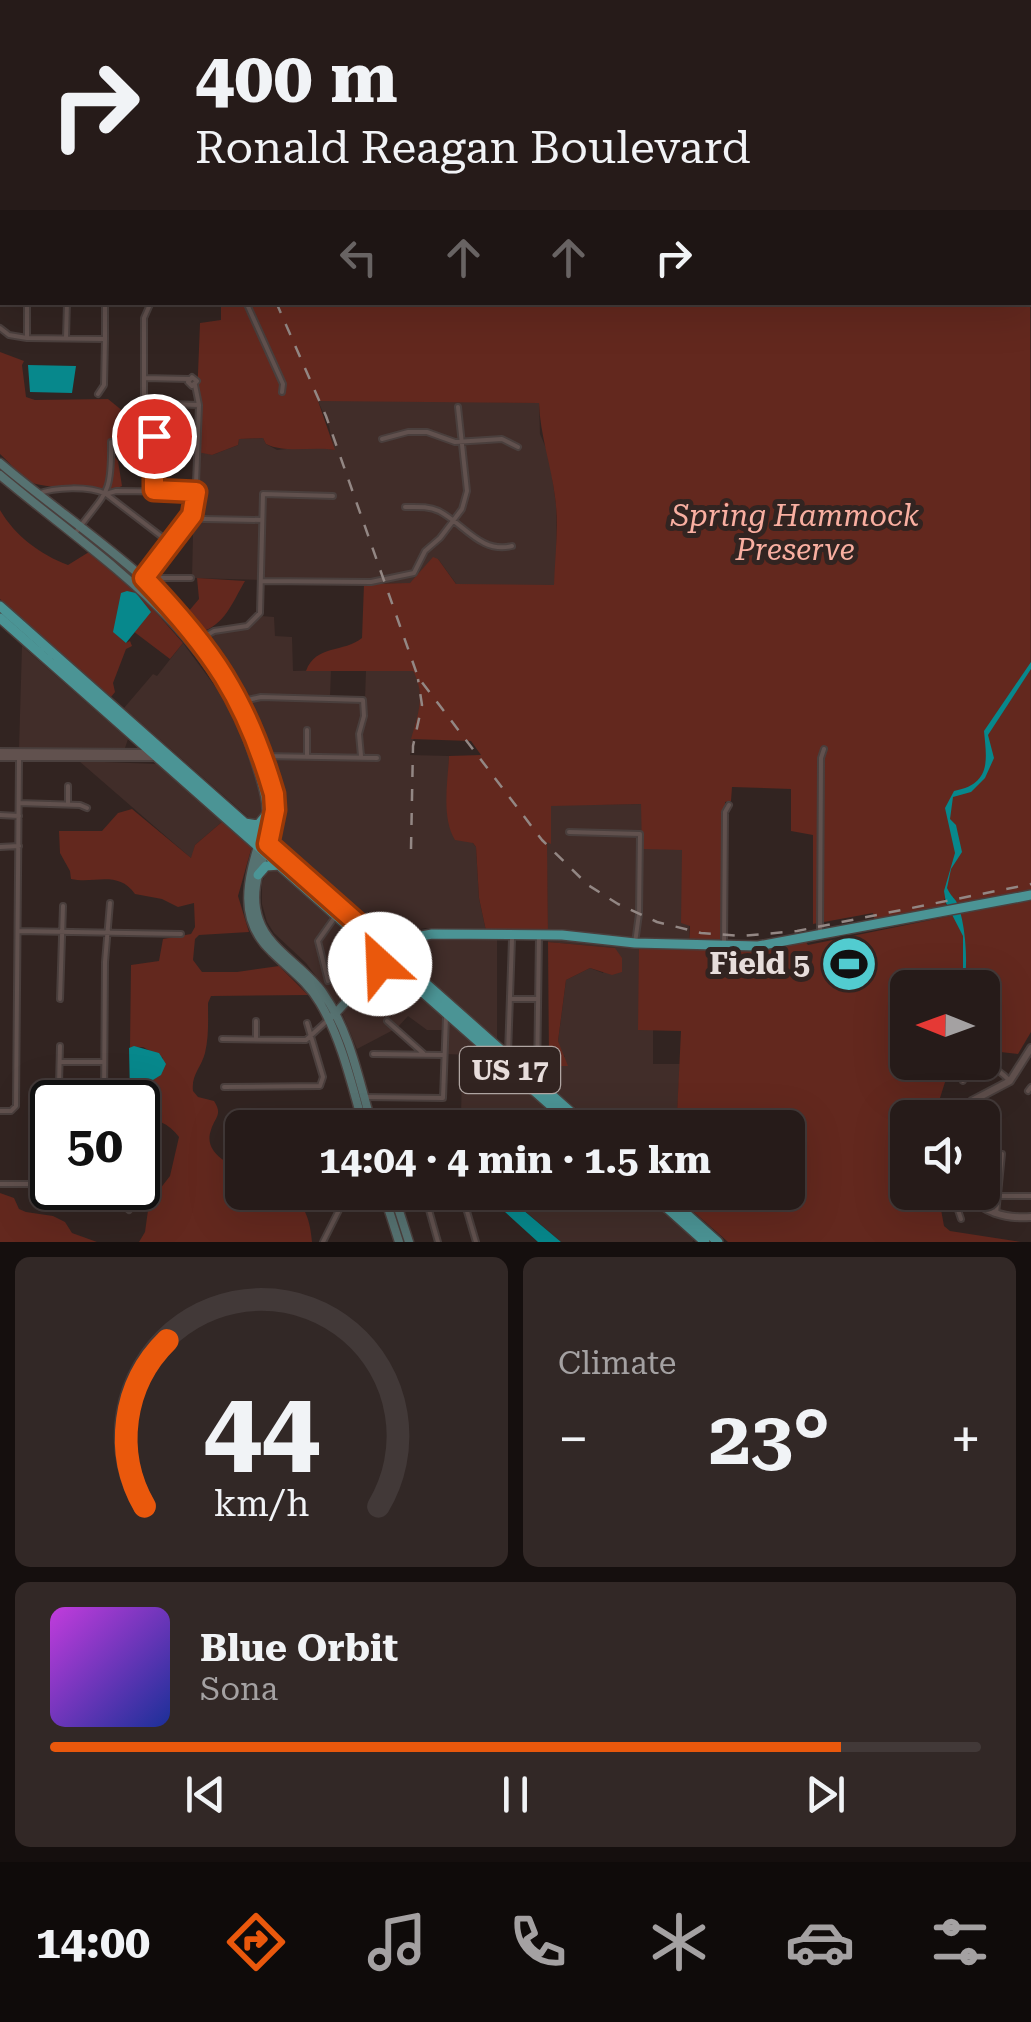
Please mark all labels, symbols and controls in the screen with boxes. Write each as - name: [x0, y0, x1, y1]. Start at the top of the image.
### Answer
- text: 400 m: [195, 37, 398, 119]
- icon: right: [30, 40, 160, 170]
- text: Ronald Reagan Boulevard: [195, 121, 751, 174]
- icon: left: [331, 230, 386, 285]
- icon: ahead: [436, 230, 491, 285]
- icon: ahead: [541, 230, 596, 285]
- icon: right: [646, 230, 701, 285]
- pin: [112, 394, 197, 479]
- icon: arrive: [127, 409, 182, 464]
- park label: Spring Hammock Preserve: [670, 498, 920, 567]
- position arrow: [328, 912, 432, 1016]
- sports icon: Field 5: [819, 934, 879, 994]
- place label: Field 5: [710, 946, 810, 981]
- north arrow: [890, 970, 1000, 1080]
- map controls: [890, 970, 1000, 1210]
- road number: US 17: [460, 1047, 560, 1093]
- speed limit sign: 50: [30, 1080, 160, 1210]
- button: sound: [890, 1100, 1000, 1210]
- text: 14:04 · 4 min · 1.5 km: [319, 1138, 711, 1182]
- text: Climate: [558, 1344, 676, 1382]
- text: 44: [203, 1368, 320, 1489]
- text: 23°: [709, 1394, 830, 1482]
- text: −: [558, 1407, 589, 1471]
- text: +: [950, 1407, 981, 1471]
- text: km/h: [214, 1483, 309, 1525]
- text: Blue Orbit: [200, 1626, 398, 1670]
- text: Sona: [200, 1670, 278, 1708]
- icon: previous: [178, 1767, 233, 1822]
- icon: pause: [488, 1767, 543, 1822]
- icon: next: [798, 1767, 853, 1822]
- icon: directions: [221, 1907, 291, 1977]
- icon: music: [362, 1907, 432, 1977]
- icon: phone: [503, 1907, 573, 1977]
- icon: climate: [644, 1907, 714, 1977]
- icon: car: [785, 1907, 855, 1977]
- icon: filters: [925, 1907, 995, 1977]
- text: 14:00: [35, 1916, 150, 1969]

